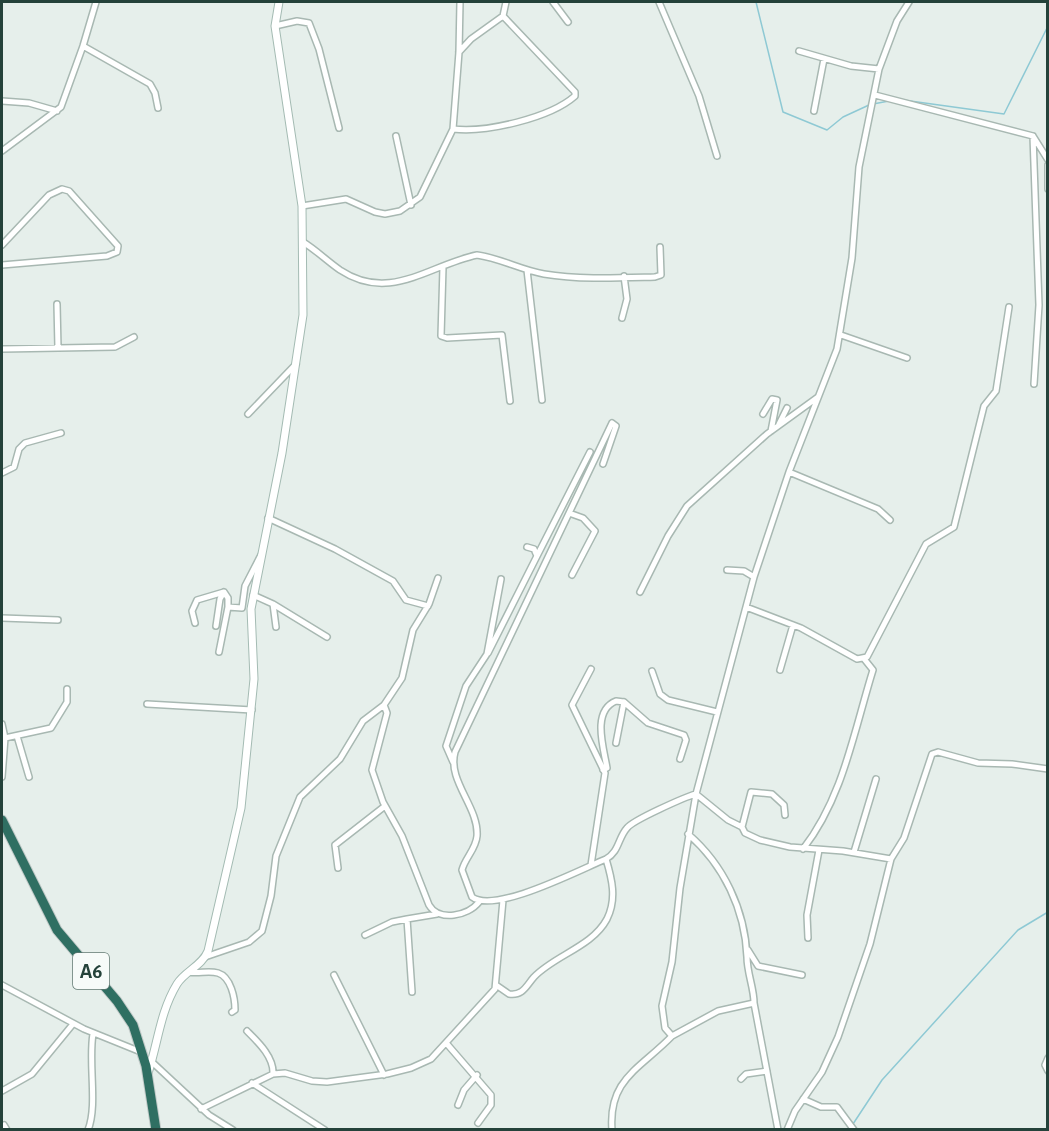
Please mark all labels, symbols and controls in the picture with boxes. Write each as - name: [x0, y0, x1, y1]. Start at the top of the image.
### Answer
- road number: A6: [73, 953, 109, 989]

